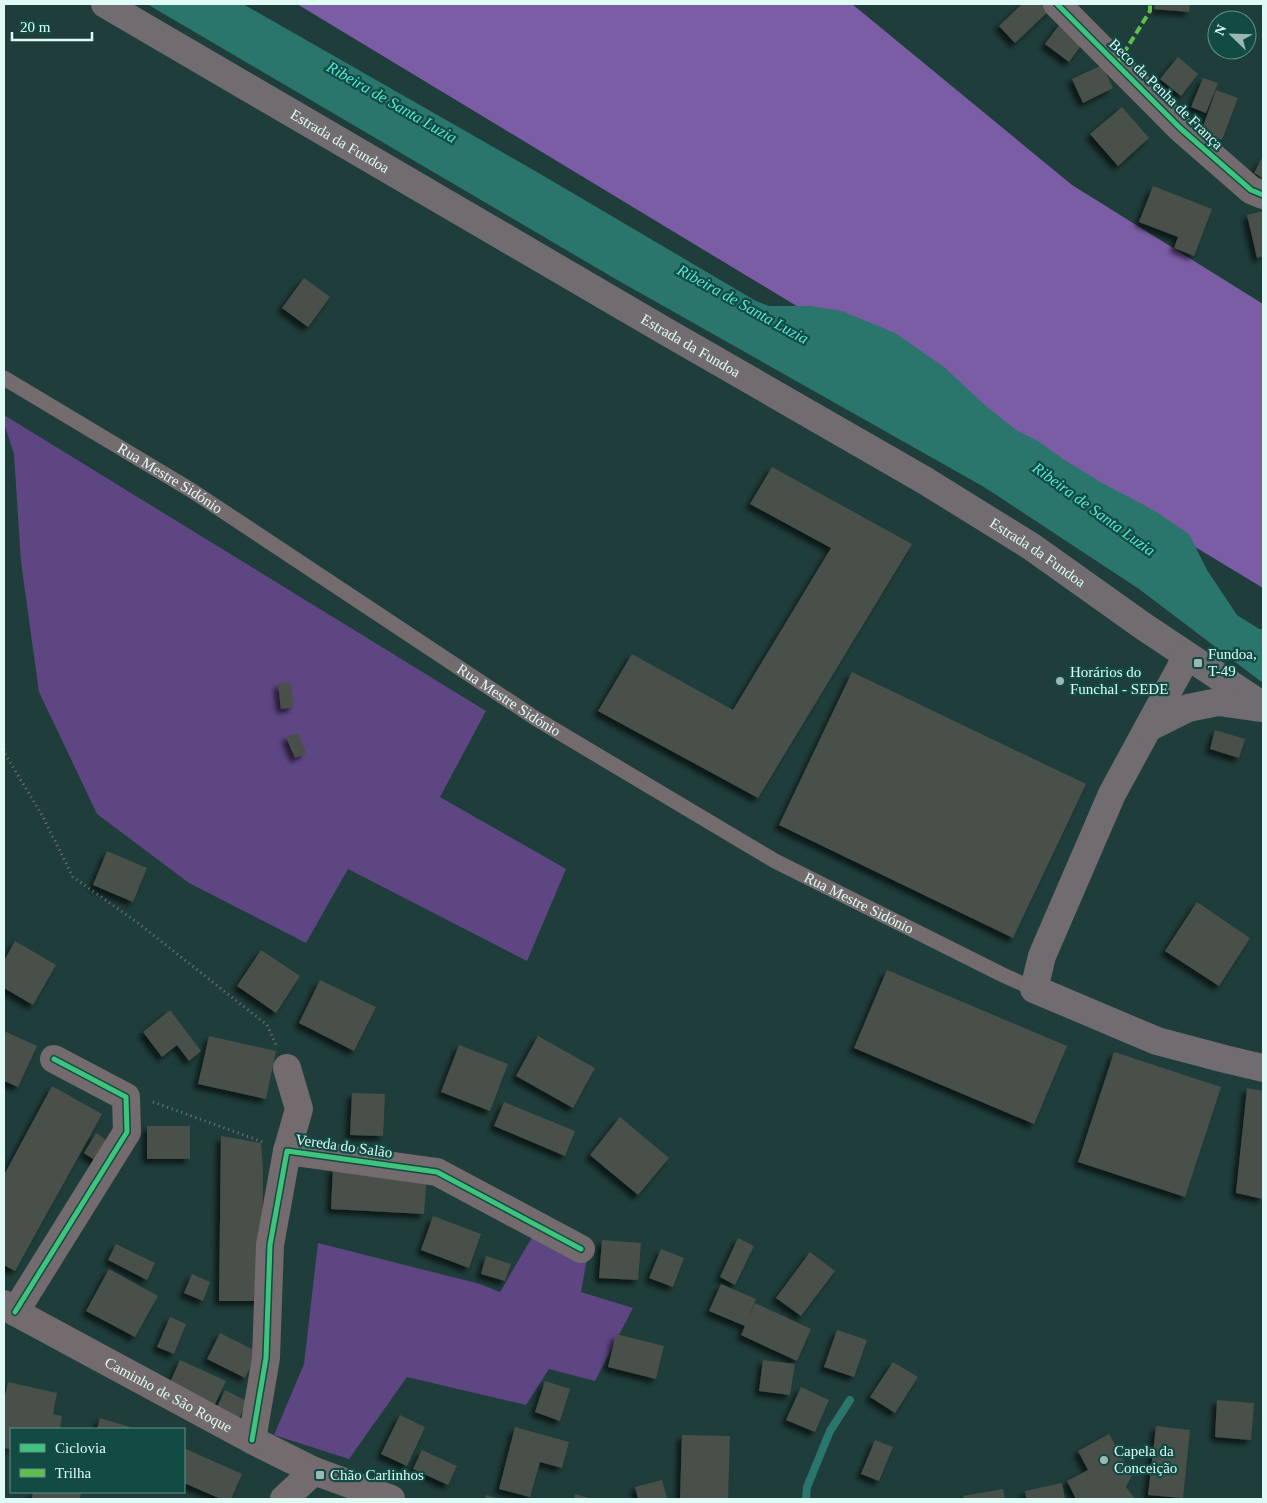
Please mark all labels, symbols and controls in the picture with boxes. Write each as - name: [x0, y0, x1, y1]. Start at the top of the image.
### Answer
- scale bar: [12, 10, 92, 42]
- north arrow: [1207, 10, 1257, 60]
- text: 20 m: [20, 19, 51, 35]
- text: N: [1212, 23, 1229, 38]
- street label: Beco da Penha de França: [1106, 36, 1226, 153]
- water label: Ribeira de Santa Luzia: [323, 57, 460, 146]
- street label: Estrada da Fundoa: [288, 106, 392, 176]
- water label: Ribeira de Santa Luzia: [674, 260, 811, 347]
- street label: Estrada da Fundoa: [638, 311, 743, 381]
- street label: Rua Mestre Sidónio: [115, 440, 225, 517]
- water label: Ribeira de Santa Luzia: [1029, 458, 1159, 559]
- street label: Estrada da Fundoa: [987, 515, 1089, 591]
- place label: Fundoa, T-49: [1208, 646, 1257, 679]
- marker: Fundoa, T-49: [1192, 657, 1204, 669]
- street label: Rua Mestre Sidónio: [454, 661, 563, 739]
- place label: Horários do Funchal - SEDE: [1070, 664, 1168, 697]
- marker: Horários do Funchal - SEDE: [1054, 675, 1066, 687]
- street label: Rua Mestre Sidónio: [802, 869, 916, 937]
- street label: Vereda do Salão: [295, 1131, 393, 1161]
- street label: Caminho de São Roque: [102, 1354, 235, 1436]
- legend: [10, 1428, 185, 1493]
- text: Ciclovia: [55, 1440, 106, 1456]
- place label: Capela da Conceição: [1114, 1443, 1177, 1476]
- marker: Capela da Conceição: [1098, 1454, 1110, 1466]
- text: Trilha: [55, 1465, 91, 1481]
- place label: Chão Carlinhos: [330, 1467, 424, 1483]
- marker: Chão Carlinhos: [314, 1469, 326, 1481]

